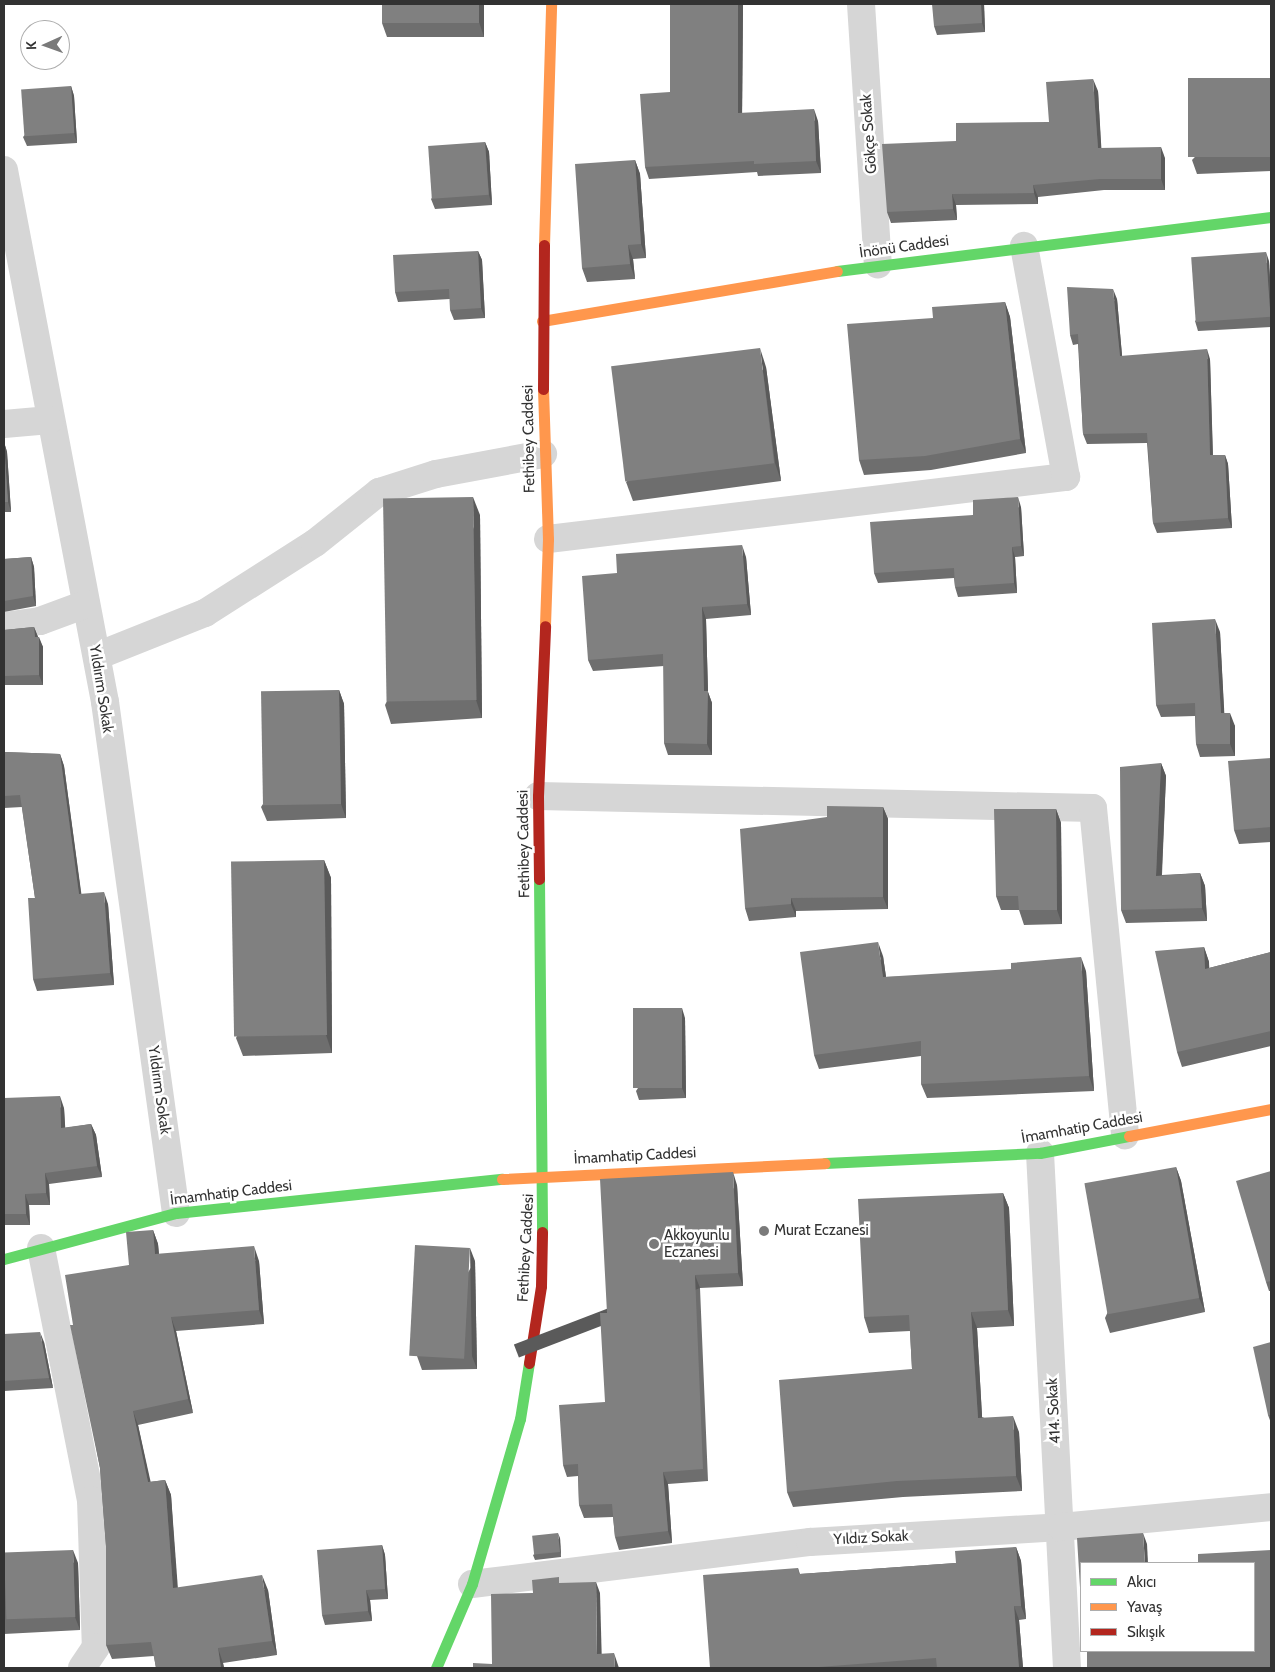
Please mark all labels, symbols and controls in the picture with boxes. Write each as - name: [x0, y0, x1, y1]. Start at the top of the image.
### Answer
- north arrow: [20, 20, 70, 70]
- text: K: [22, 41, 40, 50]
- street label: Gökçe Sokak: [857, 93, 881, 175]
- street label: İnönü Caddesi: [858, 232, 950, 262]
- street label: Fethibey Caddesi: [519, 385, 539, 493]
- street label: Yıldırım Sokak: [85, 644, 117, 734]
- street label: Fethibey Caddesi: [514, 790, 534, 898]
- street label: Yıldırım Sokak: [144, 1045, 174, 1135]
- street label: İmamhatip Caddesi: [1020, 1108, 1144, 1148]
- street label: İmamhatip Caddesi: [573, 1144, 697, 1168]
- street label: İmamhatip Caddesi: [169, 1177, 293, 1209]
- street label: Fethibey Caddesi: [514, 1193, 538, 1303]
- place label: Murat Eczanesi: [774, 1222, 869, 1240]
- marker: Murat Eczanesi: [758, 1225, 770, 1237]
- place label: Akkoyunlu Eczanesi: [664, 1226, 730, 1261]
- marker: Akkoyunlu Eczanesi: [648, 1238, 660, 1250]
- street label: 414. Sokak: [1043, 1378, 1065, 1444]
- street label: Yıldız Sokak: [833, 1527, 909, 1549]
- legend: [1080, 1562, 1255, 1652]
- text: Akıcı: [1127, 1573, 1156, 1591]
- text: Yavaş: [1127, 1598, 1162, 1616]
- text: Sıkışık: [1127, 1623, 1165, 1641]

